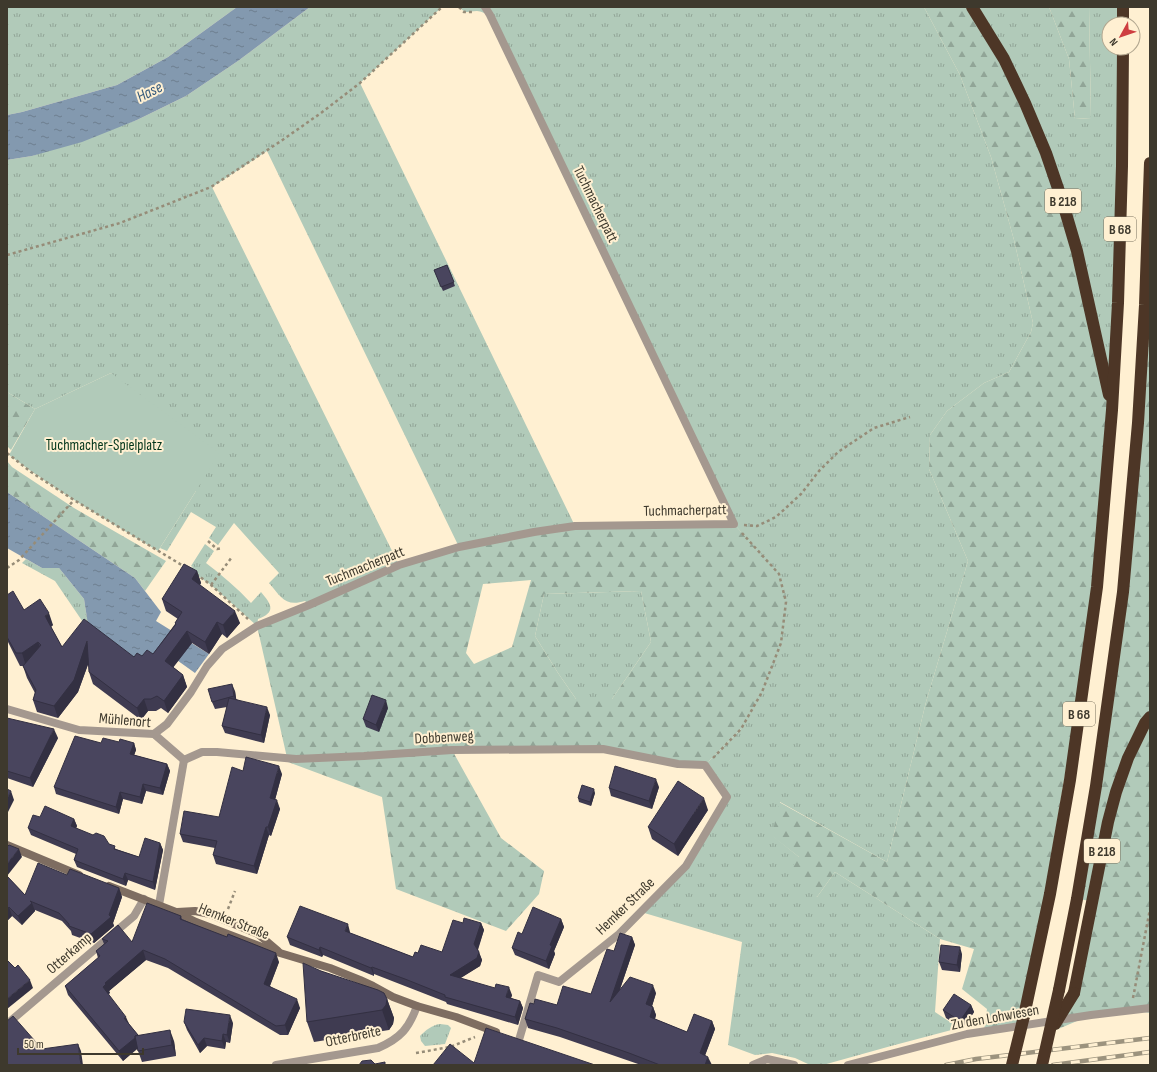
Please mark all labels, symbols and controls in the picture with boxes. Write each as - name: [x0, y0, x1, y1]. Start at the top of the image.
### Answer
- north arrow: [1101, 16, 1141, 56]
- text: N: [1107, 36, 1121, 49]
- water label: Hase: [134, 78, 166, 107]
- street label: Tuchmacherpatt: [569, 163, 622, 246]
- road number: B 218: [1045, 189, 1081, 213]
- road number: B 68: [1104, 217, 1136, 241]
- park label: Tuchmacher-Spielplatz: [46, 436, 163, 455]
- street label: Tuchmacherpatt: [643, 500, 727, 521]
- street label: Tuchmacherpatt: [323, 542, 408, 591]
- road number: B 68: [1063, 702, 1095, 726]
- street label: Mühlenort: [98, 709, 152, 732]
- street label: Dobbenweg: [414, 726, 474, 749]
- road number: B 218: [1084, 839, 1120, 863]
- street label: Hemker Straße: [592, 874, 659, 939]
- street label: Hemker Straße: [196, 899, 272, 944]
- street label: Otterkamp: [43, 928, 96, 978]
- street label: Zu den Lohwiesen: [950, 1000, 1041, 1035]
- street label: Otterbreite: [324, 1021, 383, 1052]
- scale bar: [18, 1030, 143, 1056]
- text: 50 m: [24, 1037, 44, 1052]

